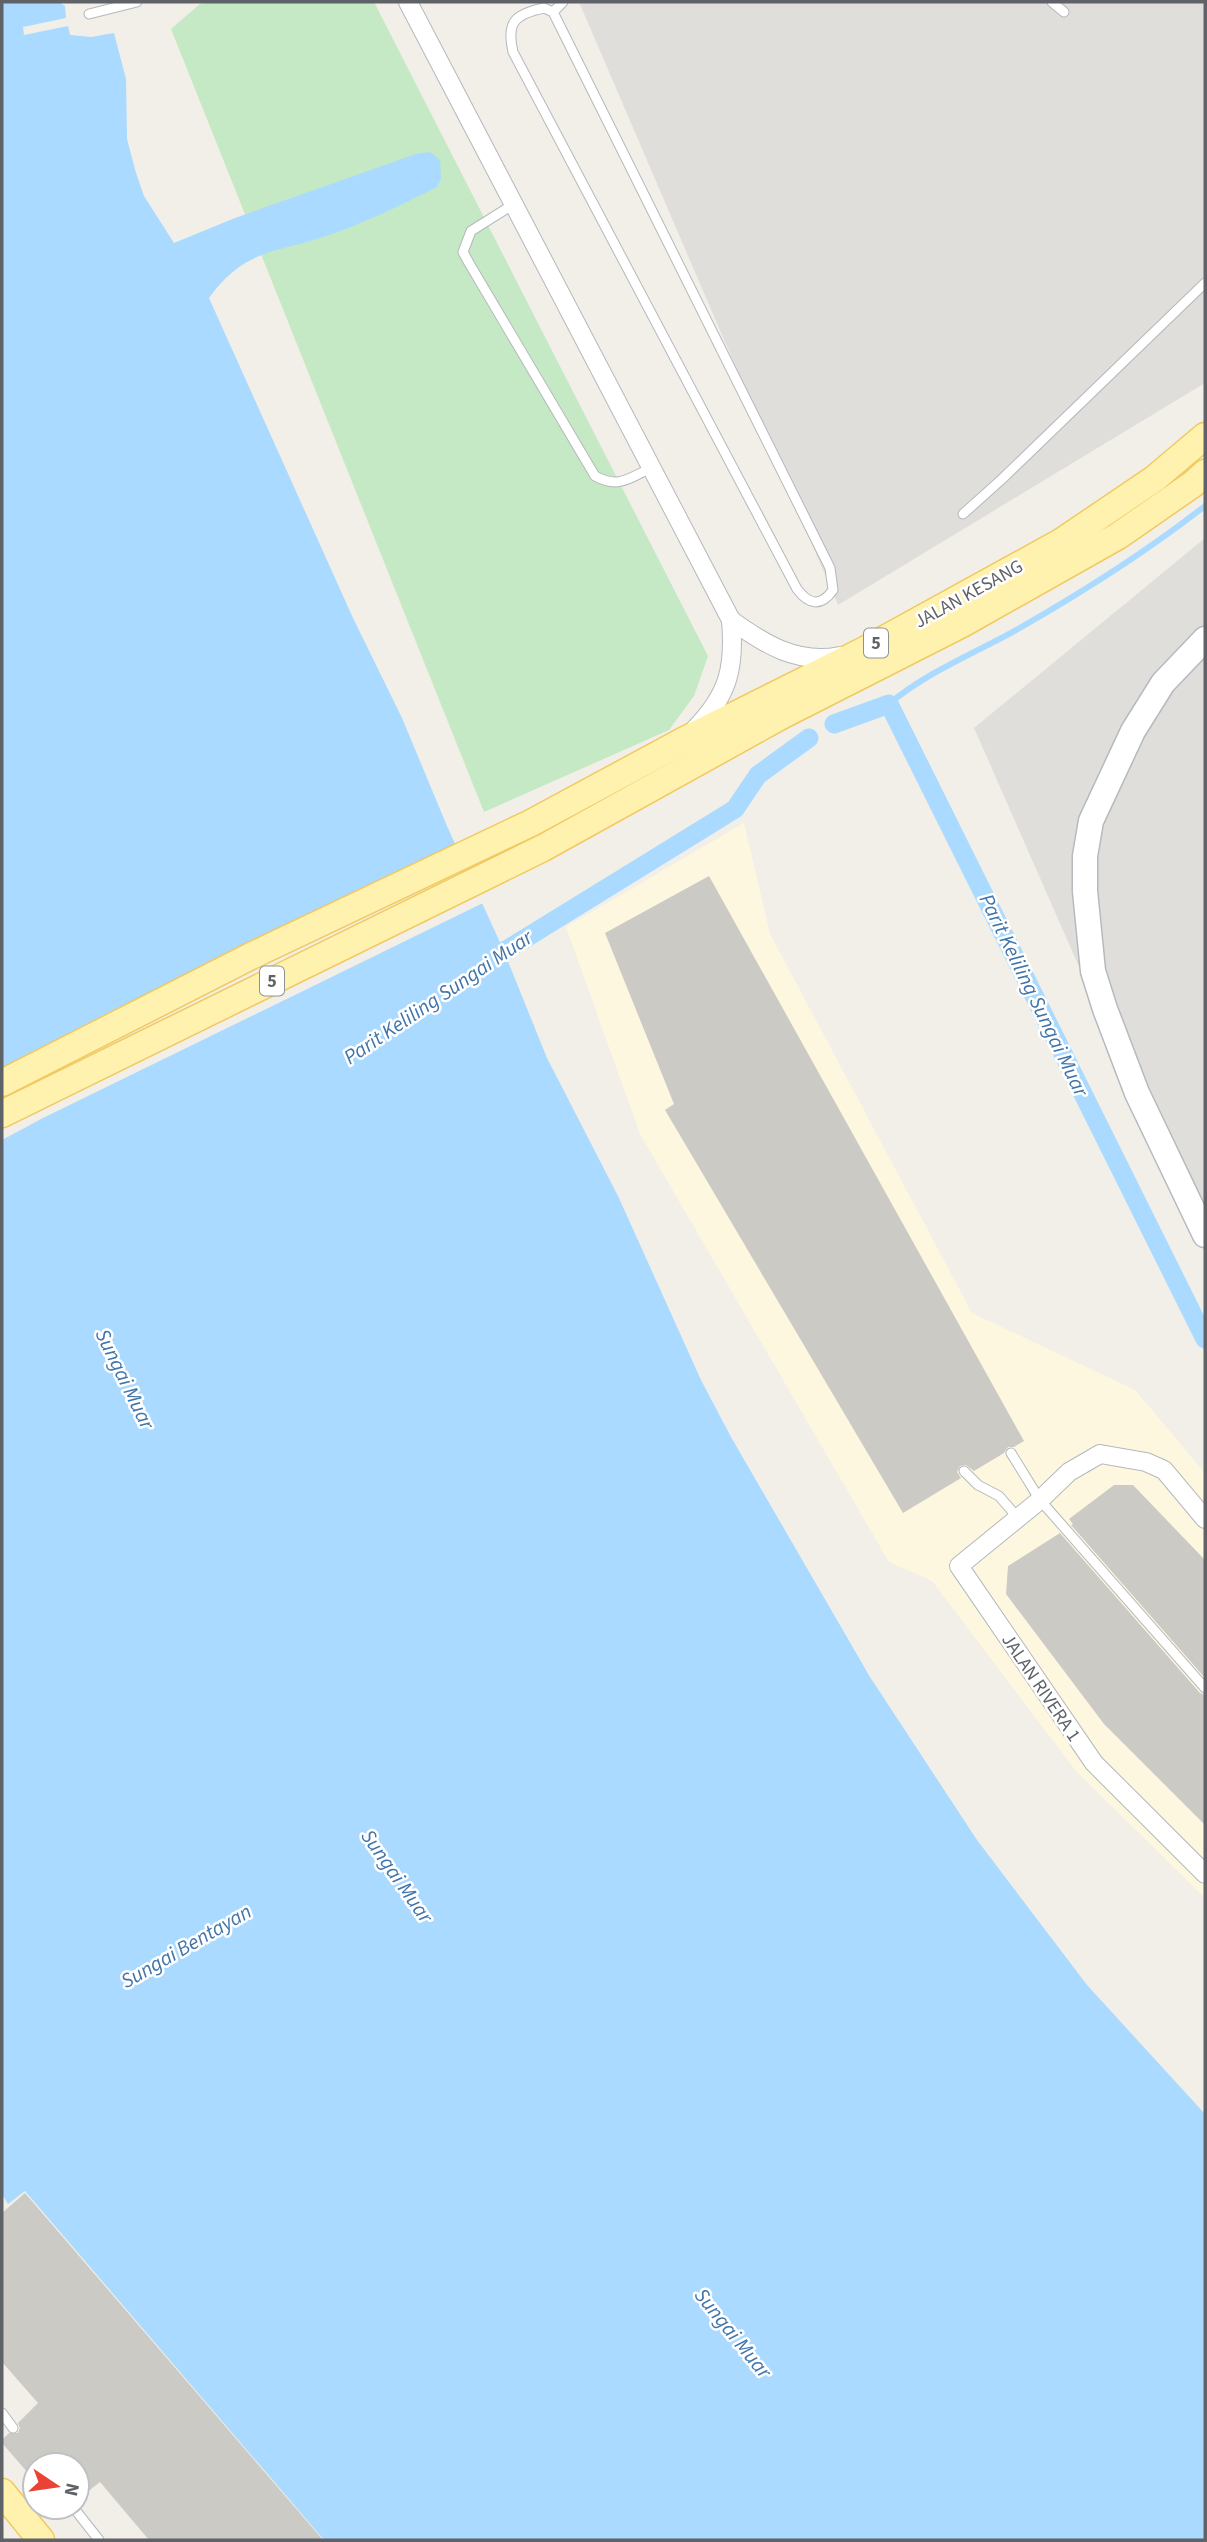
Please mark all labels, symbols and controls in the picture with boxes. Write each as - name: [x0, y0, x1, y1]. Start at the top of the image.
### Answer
- street label: JALAN KESANG: [909, 553, 1028, 635]
- road number: 5: [864, 628, 888, 658]
- water label: Parit Keliling Sungai Muar: [972, 889, 1097, 1102]
- water label: Parit Keliling Sungai Muar: [337, 922, 539, 1072]
- road number: 5: [260, 966, 284, 996]
- water label: Sungai Muar: [88, 1324, 163, 1435]
- street label: JALAN RIVERA 1: [995, 1628, 1087, 1747]
- water label: Sungai Muar: [354, 1823, 441, 1930]
- water label: Sungai Bentayan: [115, 1896, 257, 1996]
- water label: Sungai Muar: [687, 2281, 779, 2385]
- north arrow: [21, 2451, 91, 2521]
- text: N: [57, 2480, 86, 2499]

